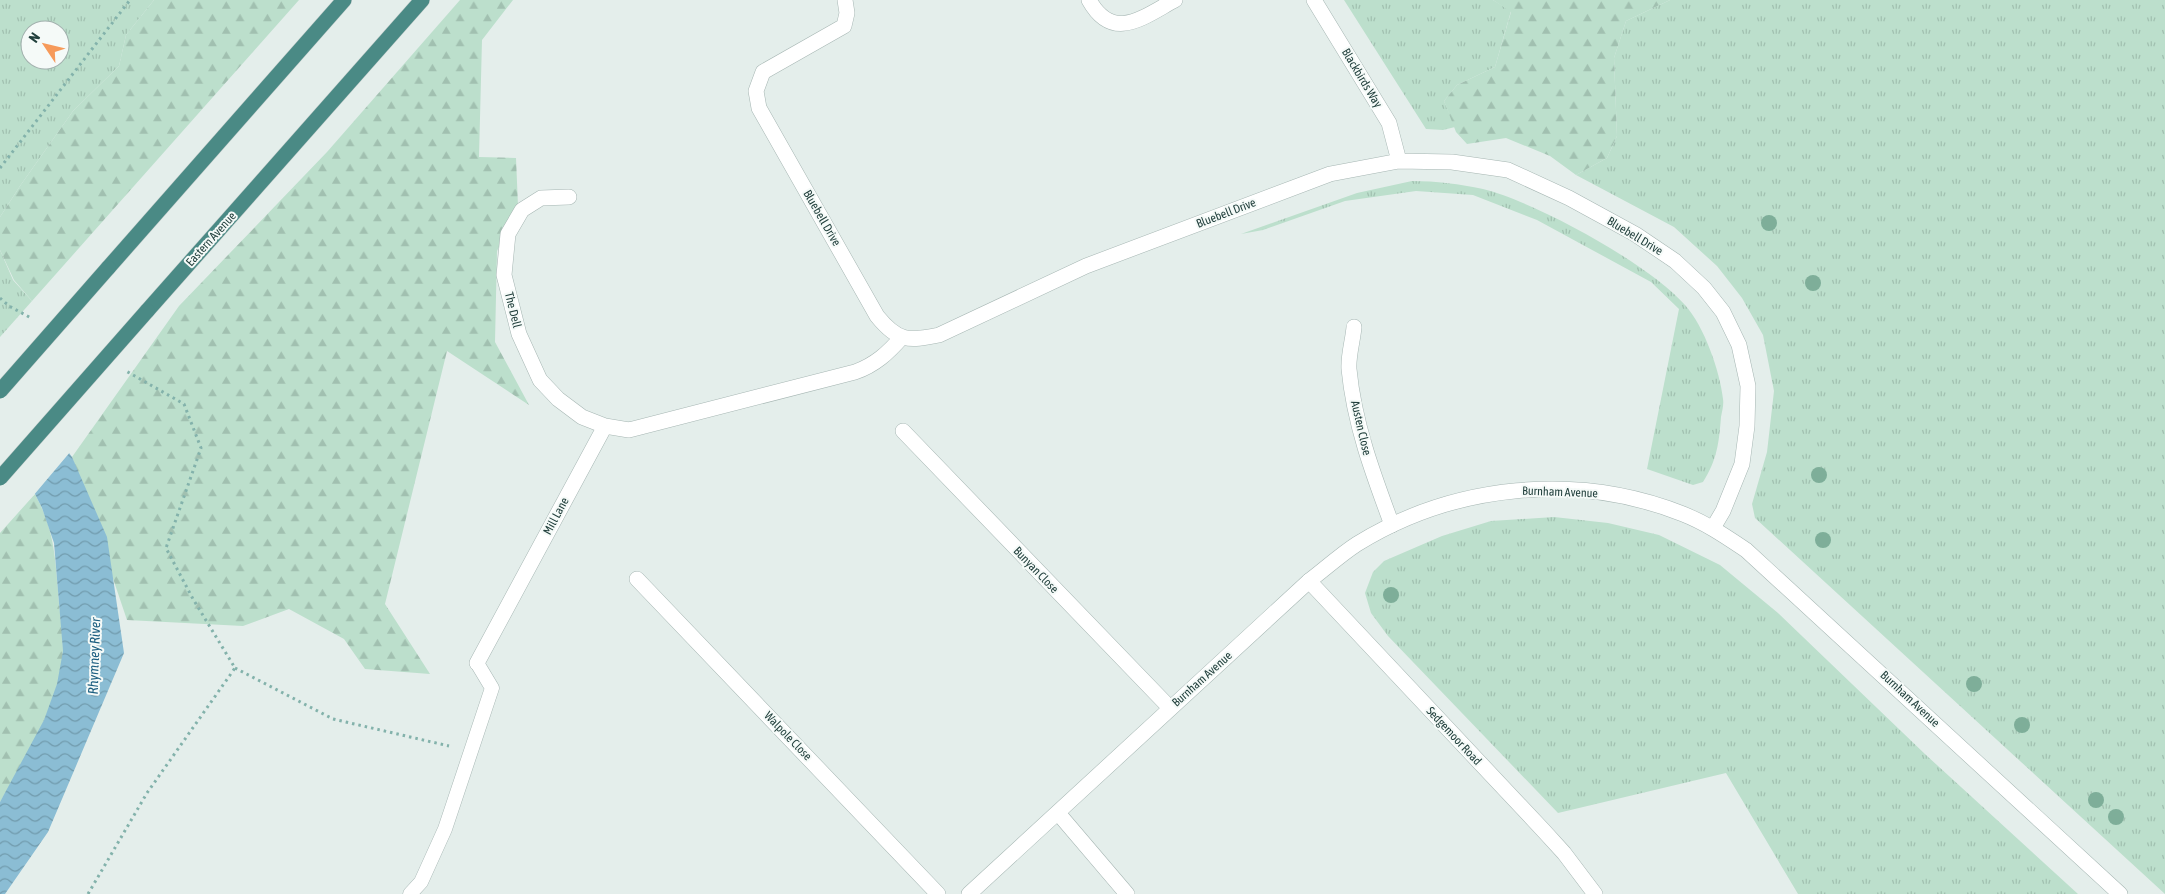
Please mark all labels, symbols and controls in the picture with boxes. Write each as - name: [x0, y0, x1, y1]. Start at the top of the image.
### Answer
- north arrow: [20, 20, 70, 70]
- text: N: [25, 30, 43, 46]
- street label: Blackbirds Way: [1339, 46, 1385, 110]
- street label: Bluebell Drive: [800, 187, 844, 249]
- street label: Bluebell Drive: [1194, 195, 1258, 231]
- street label: Eastern Avenue: [183, 209, 239, 269]
- street label: Bluebell Drive: [1605, 214, 1665, 258]
- street label: The Dell: [502, 291, 524, 330]
- street label: Austen Close: [1348, 399, 1374, 457]
- street label: Burnham Avenue: [1522, 484, 1598, 500]
- street label: Mill Lane: [540, 495, 572, 537]
- street label: Bunyan Close: [1010, 544, 1062, 596]
- water label: Rhymney River: [85, 617, 103, 695]
- street label: Burnham Avenue: [1169, 648, 1235, 710]
- street label: Burnham Avenue: [1878, 668, 1942, 730]
- street label: Sedgemoor Road: [1423, 704, 1485, 768]
- street label: Walpole Close: [761, 709, 815, 763]

